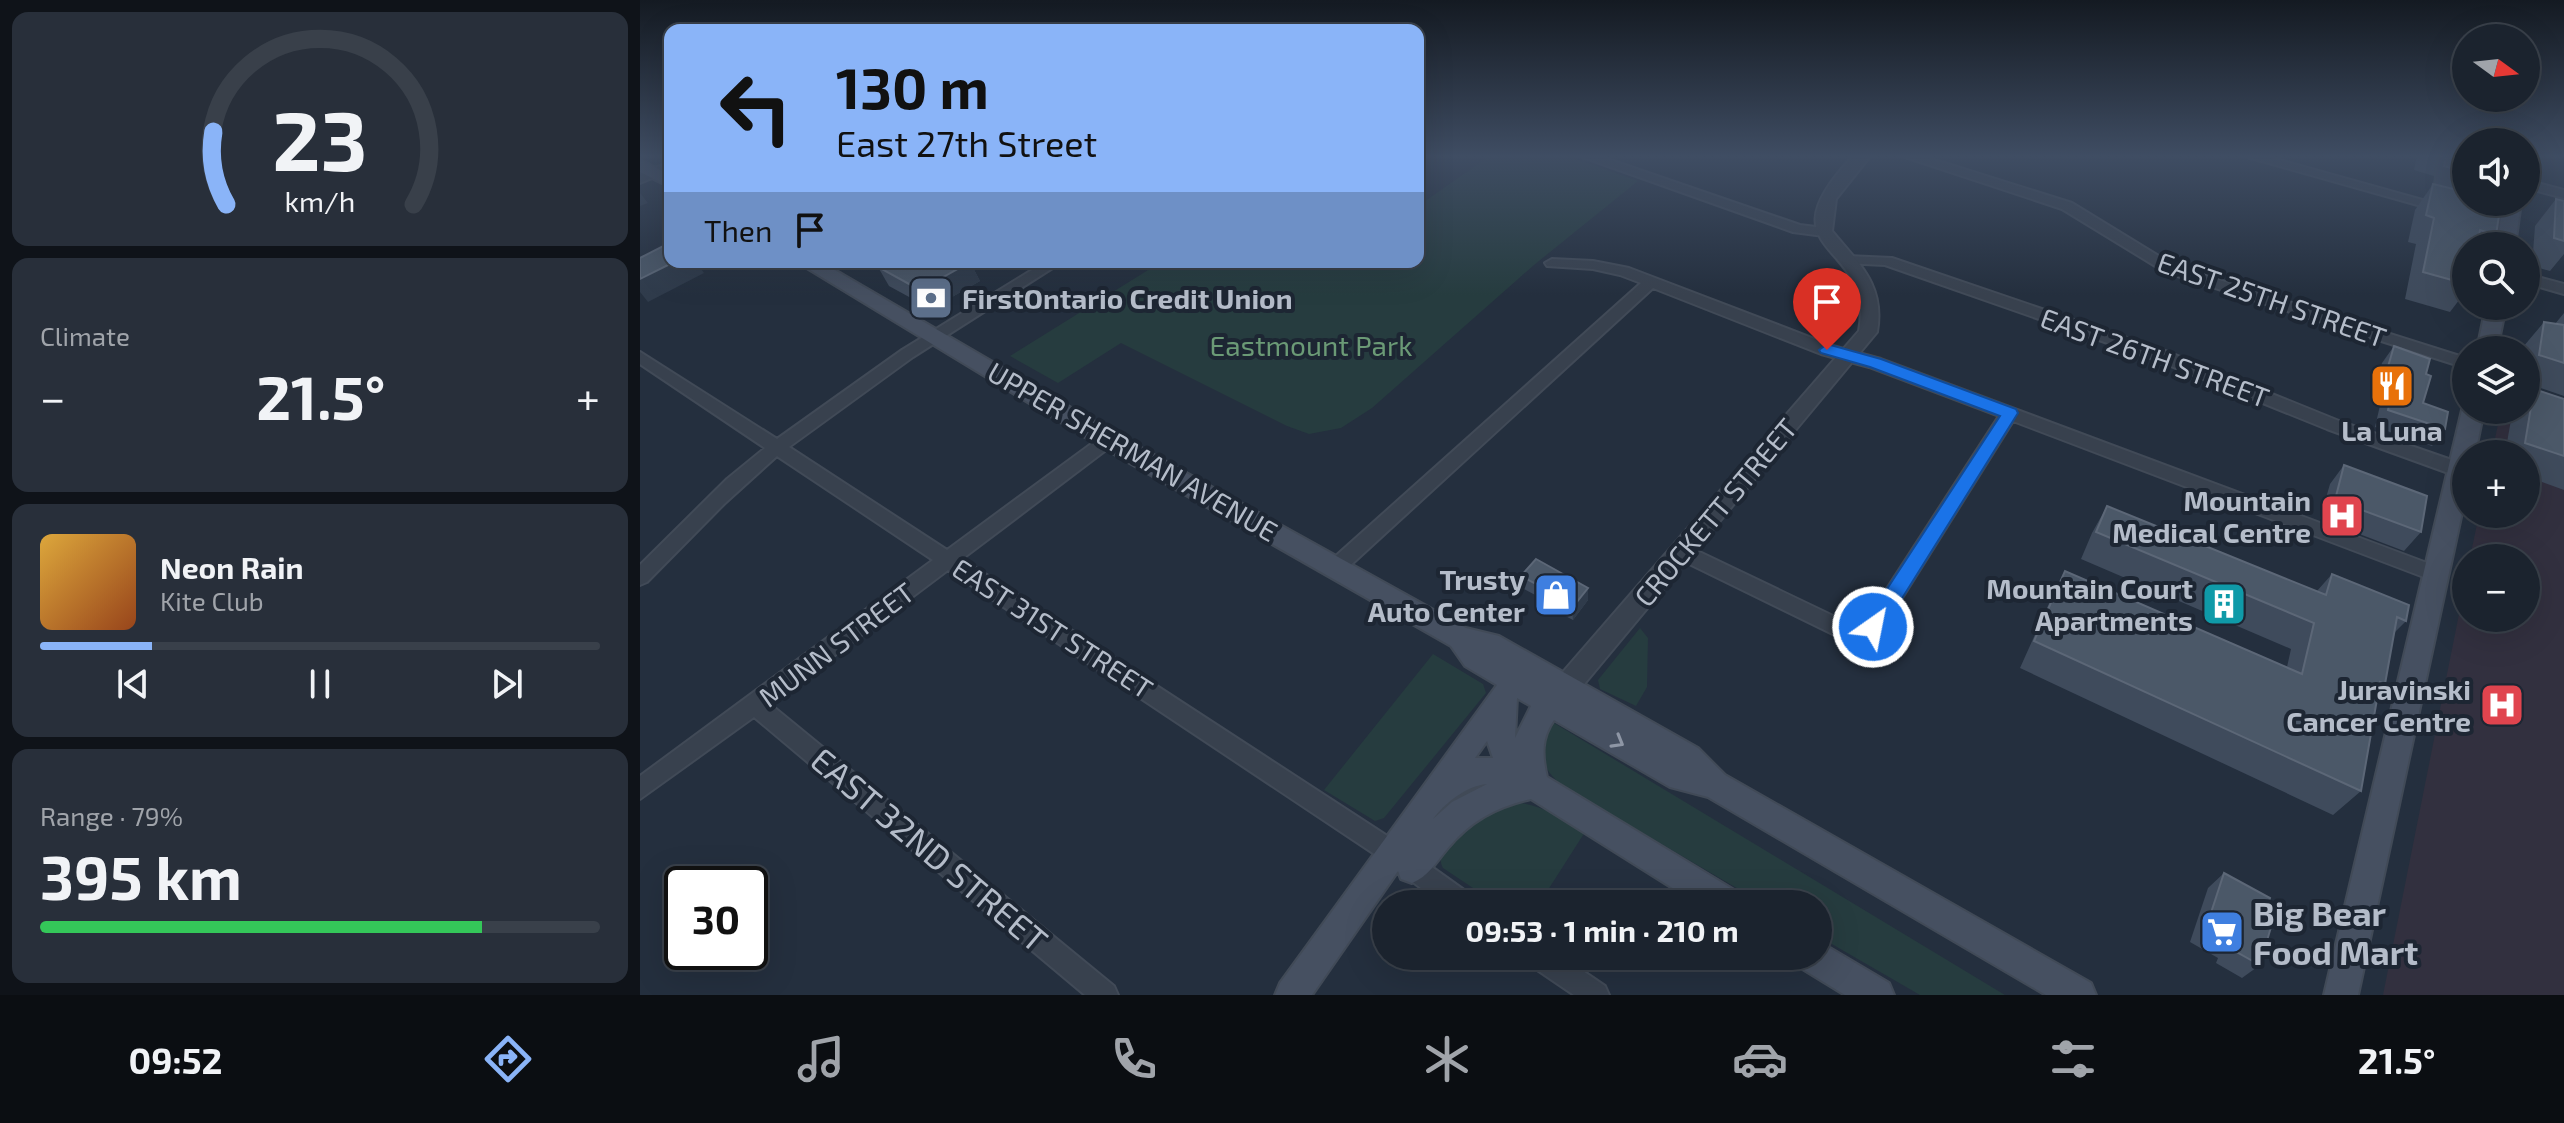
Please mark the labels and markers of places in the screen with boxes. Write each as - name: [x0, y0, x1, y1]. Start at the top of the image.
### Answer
- pin: [1793, 268, 1861, 350]
- bank icon: FirstOntario Credit Union: [907, 274, 955, 322]
- place label: FirstOntario Credit Union: [962, 281, 1292, 315]
- restaurant icon: La Luna: [2368, 362, 2416, 410]
- place label: La Luna: [2341, 413, 2443, 447]
- place label: Mountain Medical Centre: [2112, 483, 2311, 549]
- hospital icon: Mountain Medical Centre: [2318, 492, 2366, 540]
- place label: Trusty Auto Center: [1368, 562, 1525, 628]
- shop icon: Trusty Auto Center: [1532, 571, 1580, 619]
- place label: Mountain Court Apartments: [1986, 571, 2193, 637]
- building icon: Mountain Court Apartments: [2200, 580, 2248, 628]
- place label: Juravinski Cancer Centre: [2286, 672, 2471, 738]
- hospital icon: Juravinski Cancer Centre: [2478, 681, 2526, 729]
- place label: Big Bear Food Mart: [2253, 892, 2418, 972]
- supermarket icon: Big Bear Food Mart: [2198, 908, 2246, 956]

